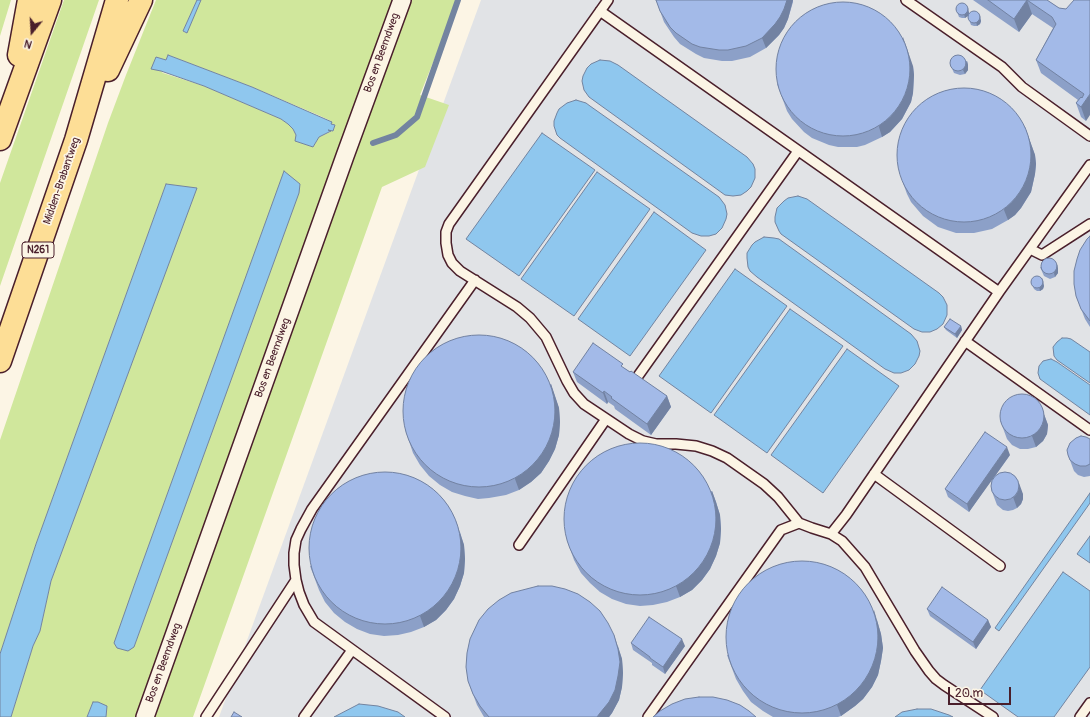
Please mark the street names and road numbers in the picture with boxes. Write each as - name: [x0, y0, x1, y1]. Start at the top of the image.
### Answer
- street label: Bos en Beemdweg: [361, 11, 403, 95]
- street label: Midden-Brabantweg: [41, 136, 83, 226]
- road number: N261: [22, 242, 54, 258]
- street label: Bos en Beemdweg: [252, 316, 294, 400]
- street label: Bos en Beemdweg: [143, 621, 185, 705]

